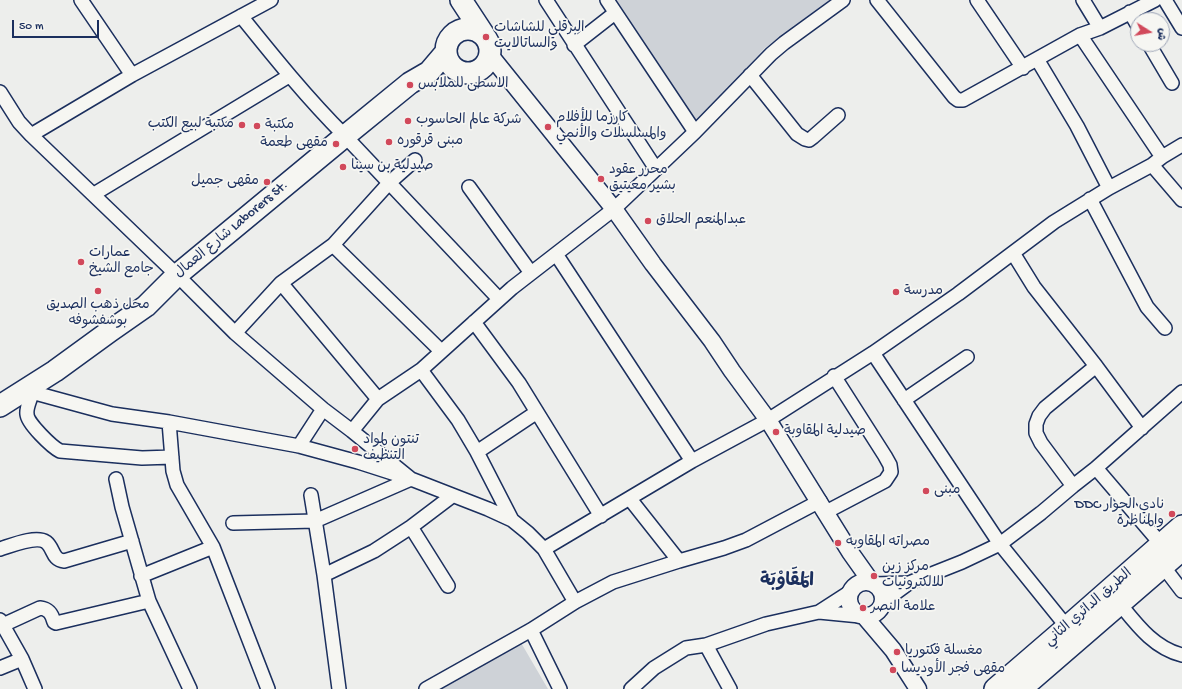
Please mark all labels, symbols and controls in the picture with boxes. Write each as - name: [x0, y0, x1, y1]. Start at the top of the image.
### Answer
- scale bar: [14, 12, 101, 38]
- north arrow: [1130, 12, 1170, 52]
- text: 50 m: [19, 20, 44, 34]
- place label: البرقلي للشاشات والساتالايت: [494, 21, 585, 54]
- text: ش: [1154, 27, 1168, 41]
- marker: البرقلي للشاشات والساتالايت: [481, 32, 491, 42]
- place label: الاسطى للملابس: [418, 77, 509, 93]
- marker: الاسطى للملابس: [405, 80, 415, 90]
- place label: كارزما للأفلام والمسلسلات والأنمي: [556, 111, 666, 144]
- place label: شركة عالم الحاسوب: [416, 113, 521, 129]
- marker: شركة عالم الحاسوب: [403, 116, 413, 126]
- place label: مكتبة لبيع الكتب: [148, 117, 234, 133]
- place label: مكتبة: [265, 118, 294, 134]
- marker: مكتبة لبيع الكتب: [237, 120, 247, 130]
- marker: مكتبة: [252, 121, 262, 131]
- marker: كارزما للأفلام والمسلسلات والأنمي: [543, 122, 553, 132]
- place label: مبنى قرقوره: [397, 134, 463, 150]
- place label: مقهى طعمة: [260, 136, 328, 152]
- marker: مبنى قرقوره: [384, 137, 394, 147]
- marker: مقهى طعمة: [331, 139, 341, 149]
- place label: صيدلية بن سينا: [351, 159, 433, 175]
- marker: صيدلية بن سينا: [338, 162, 348, 172]
- place label: محرر عقود بشير معيتيق: [609, 163, 676, 196]
- place label: مقهى جميل: [191, 174, 259, 190]
- marker: محرر عقود بشير معيتيق: [596, 174, 606, 184]
- marker: مقهى جميل: [262, 177, 272, 187]
- street label: شارع العمال Laborers St.: [172, 178, 292, 282]
- place label: عبدالمنعم الحلاق: [656, 213, 746, 229]
- marker: عبدالمنعم الحلاق: [643, 216, 653, 226]
- place label: عمارات جامع الشيخ: [89, 246, 154, 278]
- marker: عمارات جامع الشيخ: [76, 257, 86, 267]
- place label: مدرسة: [904, 284, 943, 300]
- marker: محل ذهب الصديق بوشفشوفه: [93, 286, 103, 296]
- marker: مدرسة: [891, 287, 901, 297]
- place label: محل ذهب الصديق بوشفشوفه: [46, 298, 150, 330]
- place label: صيدلية المقاوبة: [784, 424, 866, 440]
- marker: صيدلية المقاوبة: [771, 427, 781, 437]
- place label: تنتون لمواد التنظيف: [363, 433, 419, 466]
- marker: تنتون لمواد التنظيف: [350, 444, 360, 454]
- place label: مبنى: [934, 483, 960, 499]
- marker: مبنى: [921, 486, 931, 496]
- place label: DDC نادي الحوار والمناظرة: [1075, 498, 1164, 530]
- marker: DDC نادي الحوار والمناظرة: [1167, 509, 1177, 519]
- place label: مصراته المقاوبه: [846, 535, 930, 551]
- marker: مصراته المقاوبه: [833, 538, 843, 548]
- place label: مركز زين للالكترونيات: [882, 560, 944, 592]
- street label: الطريق الدائري الثاني: [1042, 566, 1136, 650]
- district label: المَقَاوْبَة: [760, 571, 814, 593]
- marker: مركز زين للالكترونيات: [869, 571, 879, 581]
- place label: علامة النصر: [871, 600, 935, 616]
- marker: علامة النصر: [858, 603, 868, 613]
- place label: مغسلة فكتوريا: [905, 644, 983, 660]
- marker: مغسلة فكتوريا: [892, 647, 902, 657]
- place label: مقهى فجر الأوديسا: [901, 662, 1005, 678]
- marker: مقهى فجر الأوديسا: [888, 665, 898, 675]

